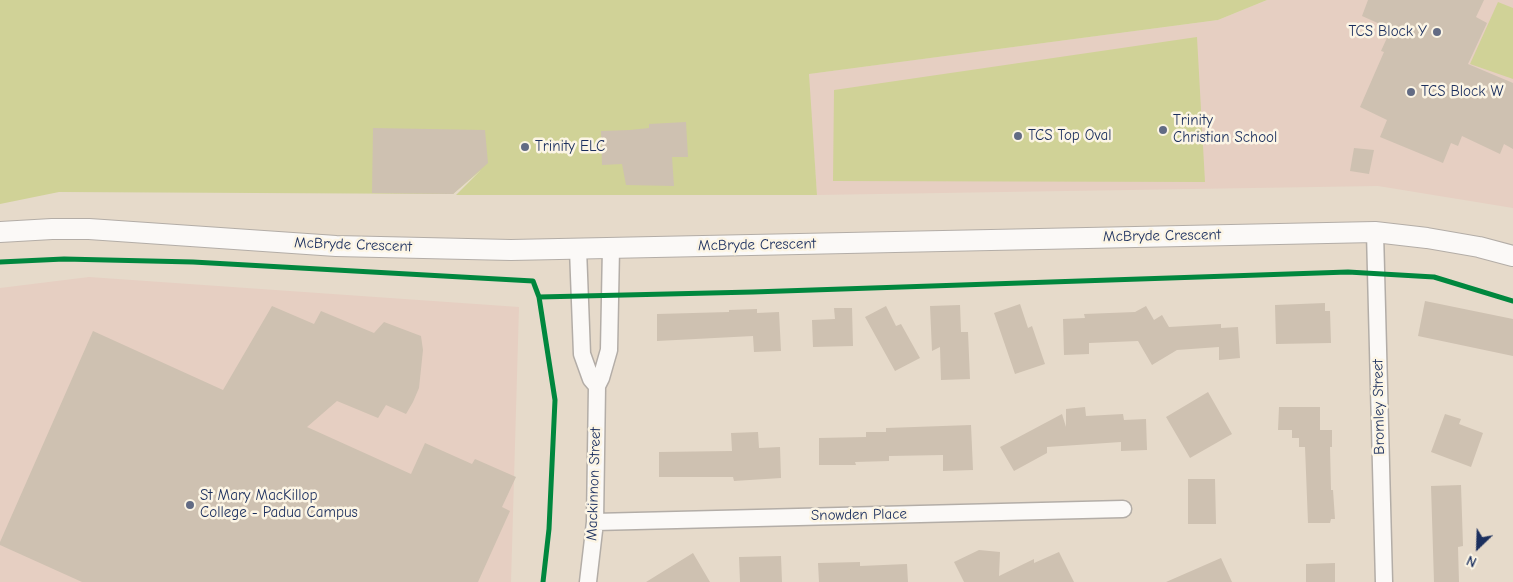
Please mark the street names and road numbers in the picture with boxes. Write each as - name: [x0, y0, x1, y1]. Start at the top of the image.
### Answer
- street label: McBryde Crescent: [1103, 226, 1221, 246]
- street label: McBryde Crescent: [294, 234, 412, 256]
- street label: McBryde Crescent: [698, 235, 816, 255]
- street label: Bromley Street: [1369, 359, 1389, 455]
- street label: Mackinnon Street: [583, 427, 605, 541]
- street label: Snowden Place: [811, 505, 907, 525]

